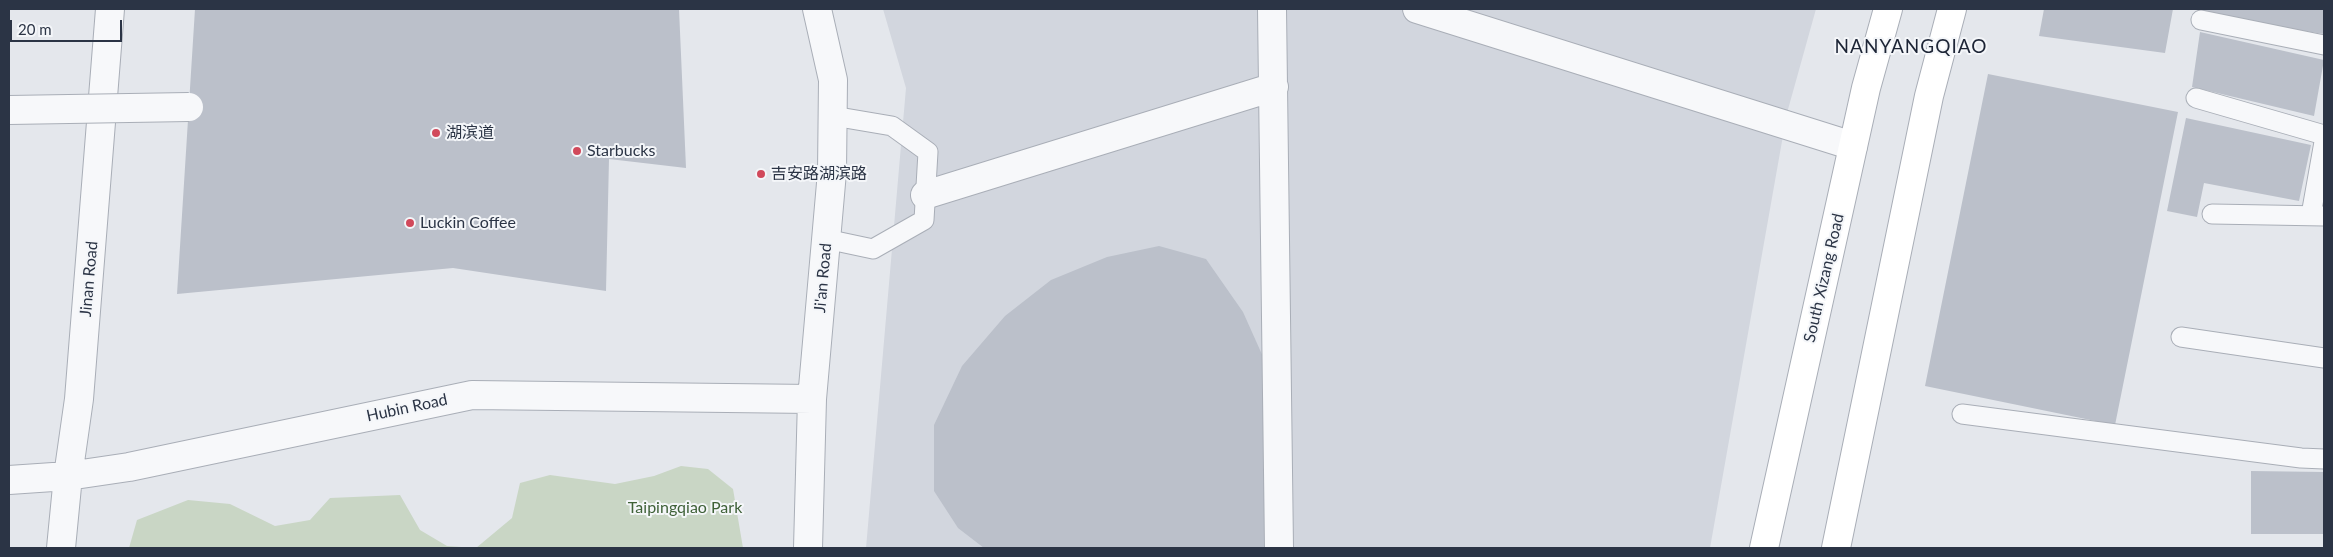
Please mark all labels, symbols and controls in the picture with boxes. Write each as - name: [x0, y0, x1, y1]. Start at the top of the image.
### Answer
- scale bar: [12, 10, 125, 42]
- text: 20 m: [18, 20, 52, 38]
- district label: NANYANGQIAO: [1833, 36, 1989, 58]
- place label: 湖滨道: [446, 123, 494, 143]
- marker: 湖滨道: [430, 127, 442, 139]
- place label: Starbucks: [587, 141, 655, 161]
- marker: Starbucks: [571, 145, 583, 157]
- place label: 吉安路湖滨路: [771, 164, 867, 184]
- marker: 吉安路湖滨路: [755, 168, 767, 180]
- street label: South Xizang Road: [1800, 212, 1848, 344]
- place label: Luckin Coffee: [420, 213, 516, 233]
- marker: Luckin Coffee: [404, 217, 416, 229]
- street label: Jinan Road: [76, 240, 102, 318]
- street label: Ji'an Road: [810, 242, 836, 314]
- street label: Hubin Road: [365, 390, 449, 426]
- park label: Taipingqiao Park: [628, 498, 742, 518]

